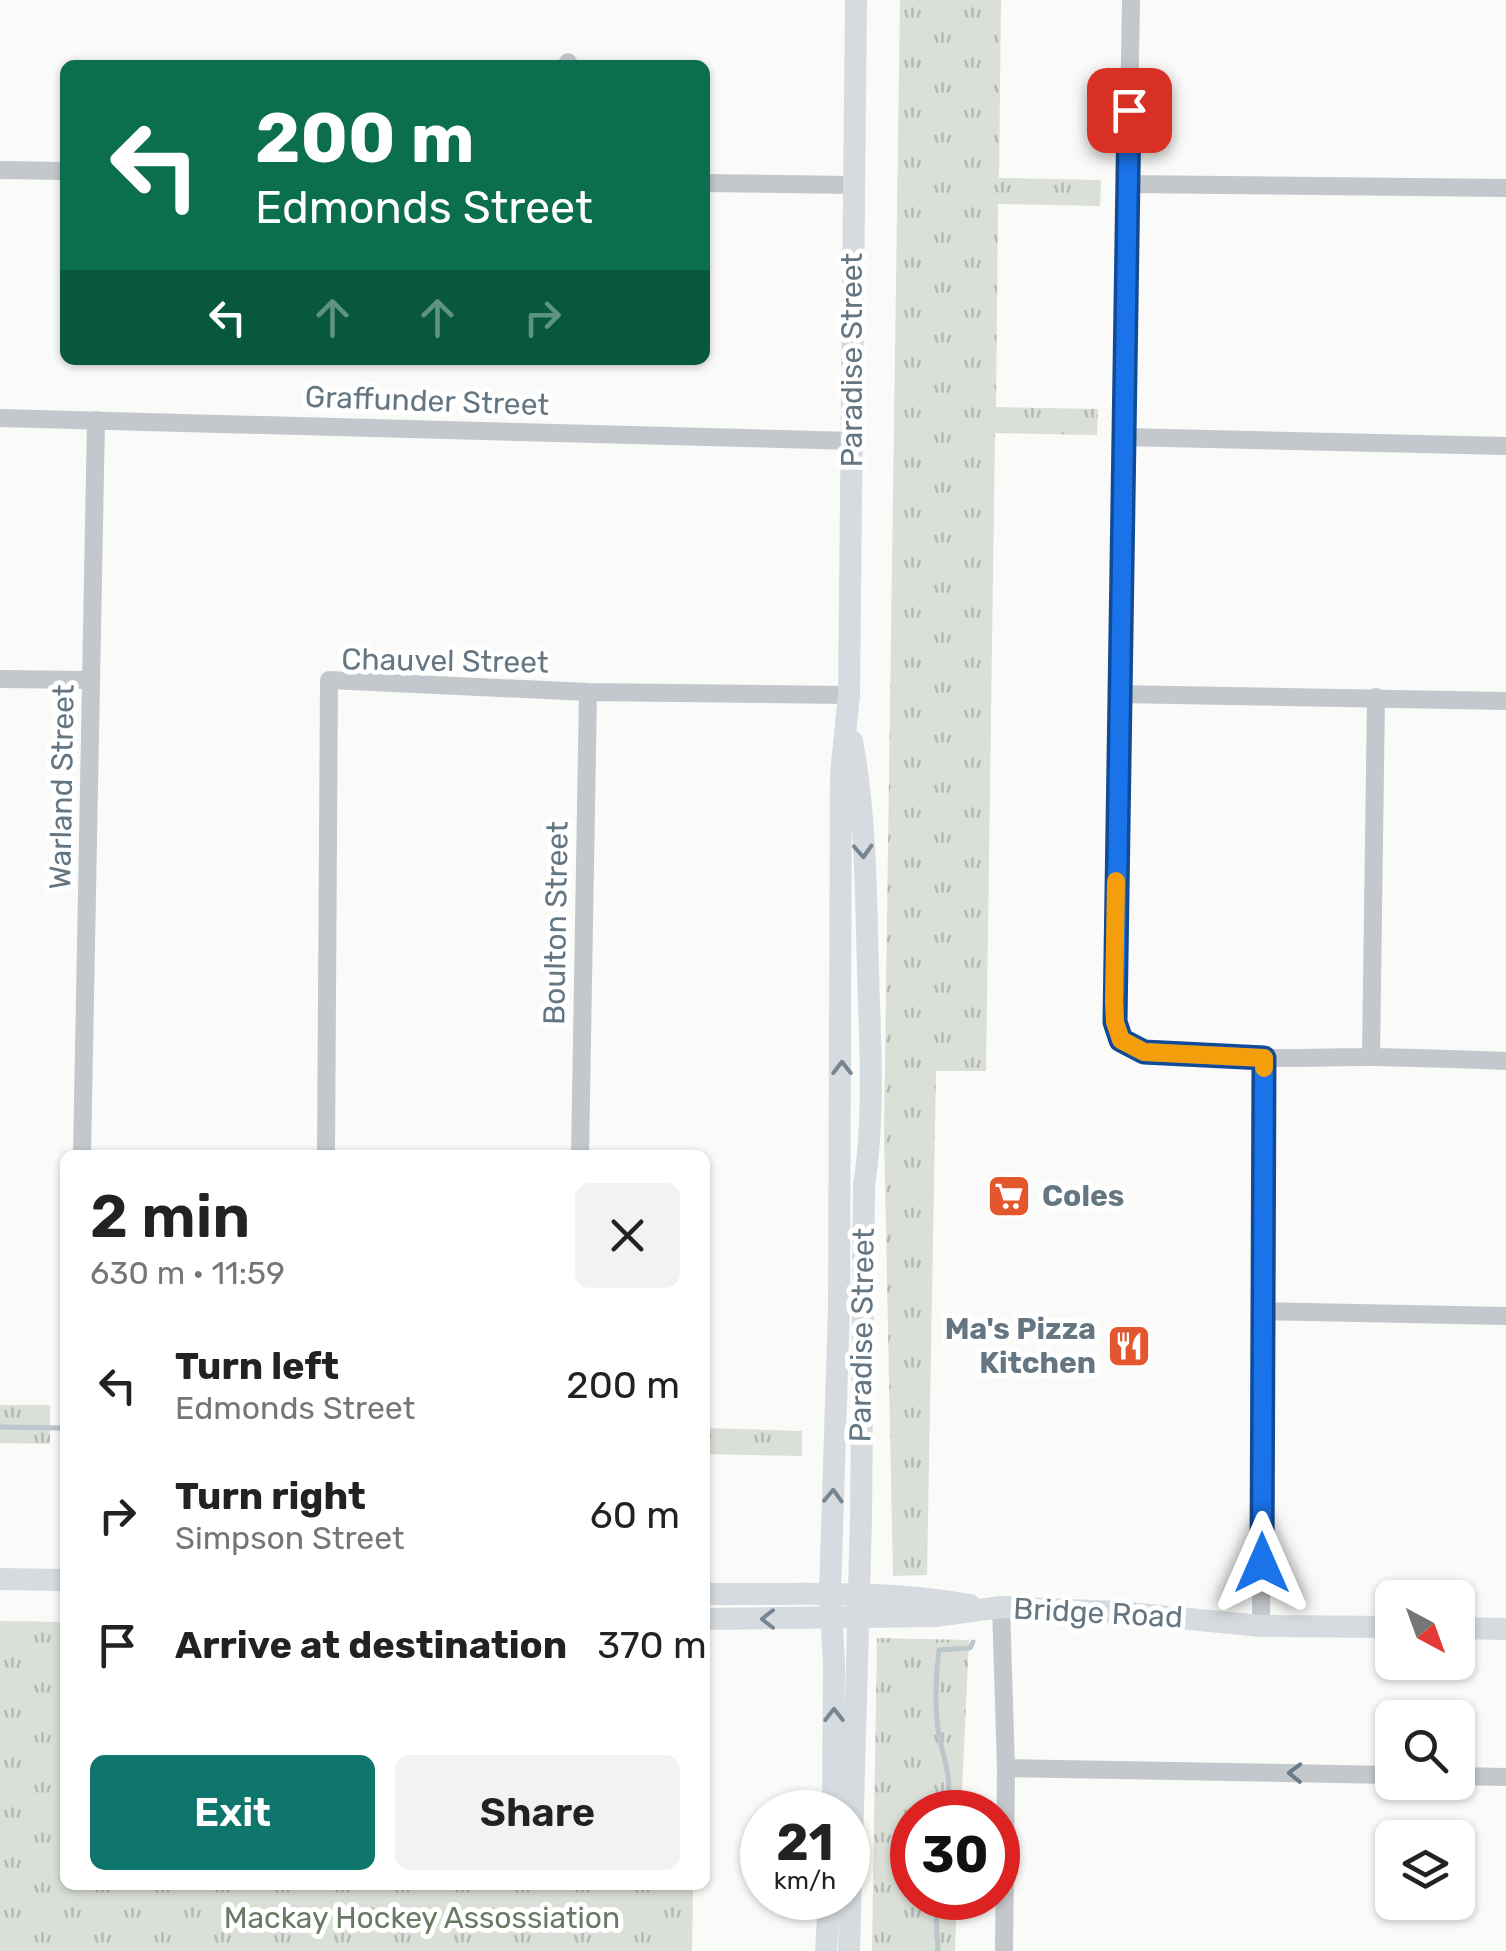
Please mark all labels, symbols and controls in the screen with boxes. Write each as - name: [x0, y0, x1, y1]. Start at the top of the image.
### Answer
- pin: [1087, 68, 1172, 153]
- icon: arrive: [1102, 83, 1157, 138]
- text: 200 m: [255, 97, 475, 180]
- icon: left: [90, 100, 220, 230]
- text: Edmonds Street: [255, 181, 593, 234]
- street label: Paradise Street: [834, 252, 870, 467]
- icon: left: [200, 290, 255, 345]
- icon: ahead: [305, 290, 360, 345]
- icon: ahead: [410, 290, 465, 345]
- icon: right: [515, 290, 570, 345]
- street label: Graffunder Street: [304, 379, 550, 423]
- street label: Chauvel Street: [341, 641, 549, 681]
- street label: Warland Street: [42, 684, 82, 890]
- street label: Boulton Street: [536, 821, 576, 1025]
- one-way arrow: [852, 844, 873, 860]
- one-way arrow: [831, 1060, 853, 1076]
- supermarket icon: Coles: [986, 1173, 1032, 1219]
- place label: Coles: [1042, 1178, 1124, 1214]
- text: 2 min: [90, 1181, 250, 1252]
- button: close: [575, 1183, 680, 1288]
- street label: Paradise Street: [842, 1227, 882, 1443]
- text: 630 m · 11:59: [90, 1254, 285, 1292]
- place label: Ma's Pizza Kitchen: [945, 1311, 1096, 1381]
- restaurant icon: Ma's Pizza Kitchen: [1106, 1323, 1152, 1369]
- text: Turn left: [175, 1343, 339, 1389]
- icon: left: [90, 1358, 145, 1413]
- text: 200 m: [566, 1362, 680, 1408]
- text: Edmonds Street: [175, 1389, 415, 1427]
- text: Turn right: [175, 1473, 366, 1519]
- icon: right: [90, 1488, 145, 1543]
- one-way arrow: [823, 1488, 844, 1504]
- text: 60 m: [590, 1492, 680, 1538]
- position arrow: [1210, 1511, 1314, 1615]
- text: Simpson Street: [175, 1519, 405, 1557]
- north arrow: [1375, 1580, 1475, 1680]
- map controls: [1375, 1580, 1475, 1920]
- street label: Bridge Road: [1012, 1591, 1184, 1635]
- one-way arrow: [759, 1608, 774, 1630]
- icon: arrive: [90, 1618, 145, 1673]
- text: Arrive at destination: [175, 1622, 567, 1668]
- text: 370 m: [597, 1622, 707, 1668]
- button: search: [1375, 1700, 1475, 1800]
- one-way arrow: [823, 1707, 845, 1722]
- button: Exit: [90, 1755, 375, 1870]
- button: Share: [395, 1755, 680, 1870]
- one-way arrow: [1287, 1762, 1302, 1784]
- speed limit sign: 30: [890, 1790, 1020, 1920]
- text: 21: [776, 1813, 834, 1873]
- button: layers: [1375, 1820, 1475, 1920]
- text: km/h: [774, 1866, 836, 1895]
- park label: Mackay Hockey Assossiation: [224, 1900, 620, 1936]

